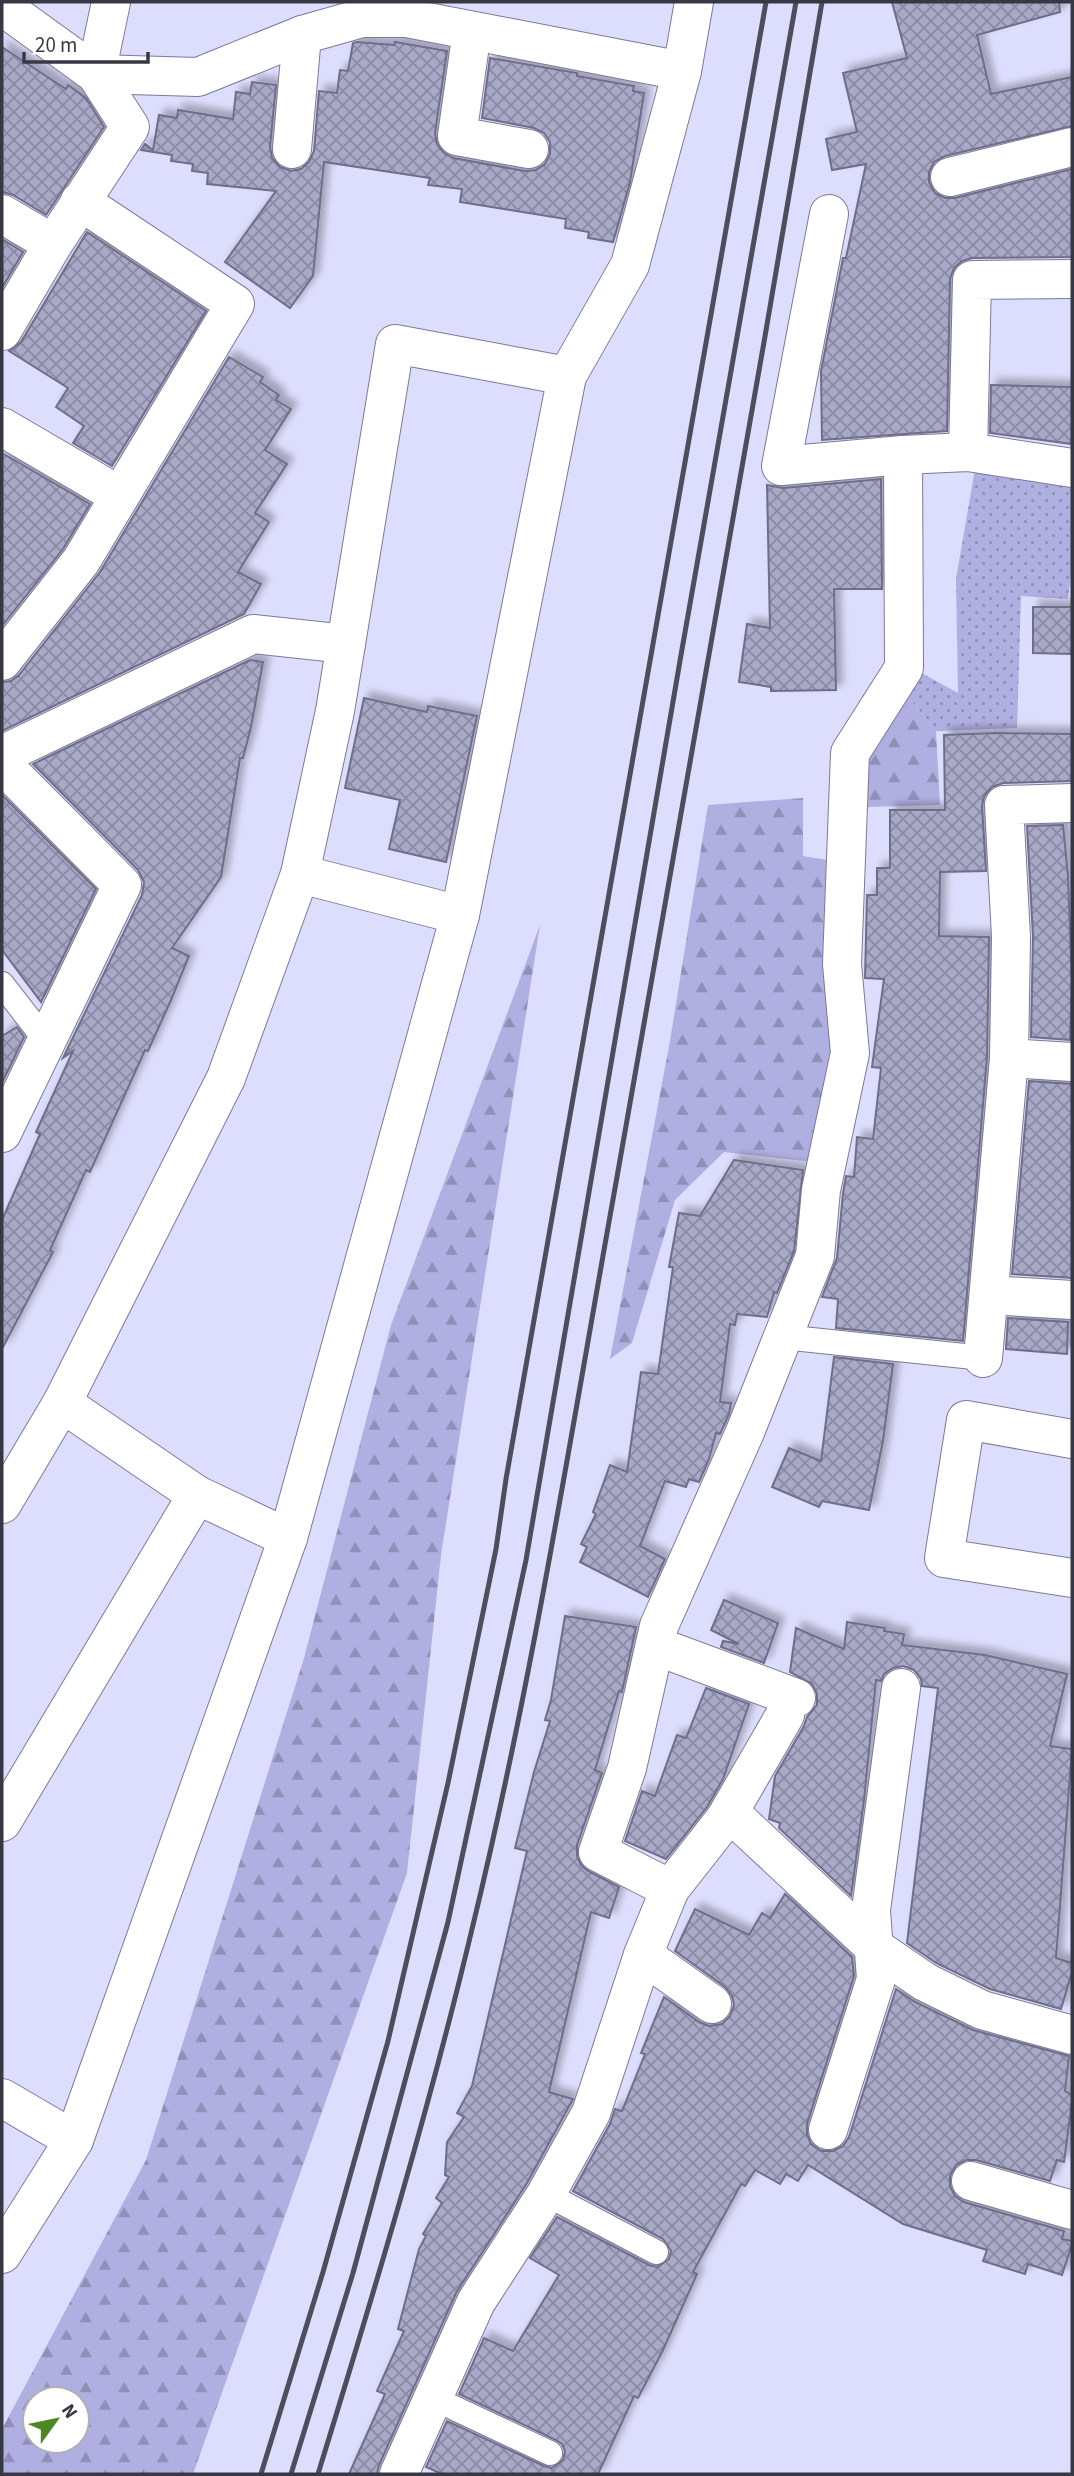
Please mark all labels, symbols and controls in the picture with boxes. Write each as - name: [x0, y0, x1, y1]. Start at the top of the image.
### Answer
- scale bar: [24, 21, 149, 65]
- text: 20 m: [35, 30, 77, 60]
- north arrow: [21, 2385, 91, 2455]
- text: N: [54, 2399, 84, 2424]

